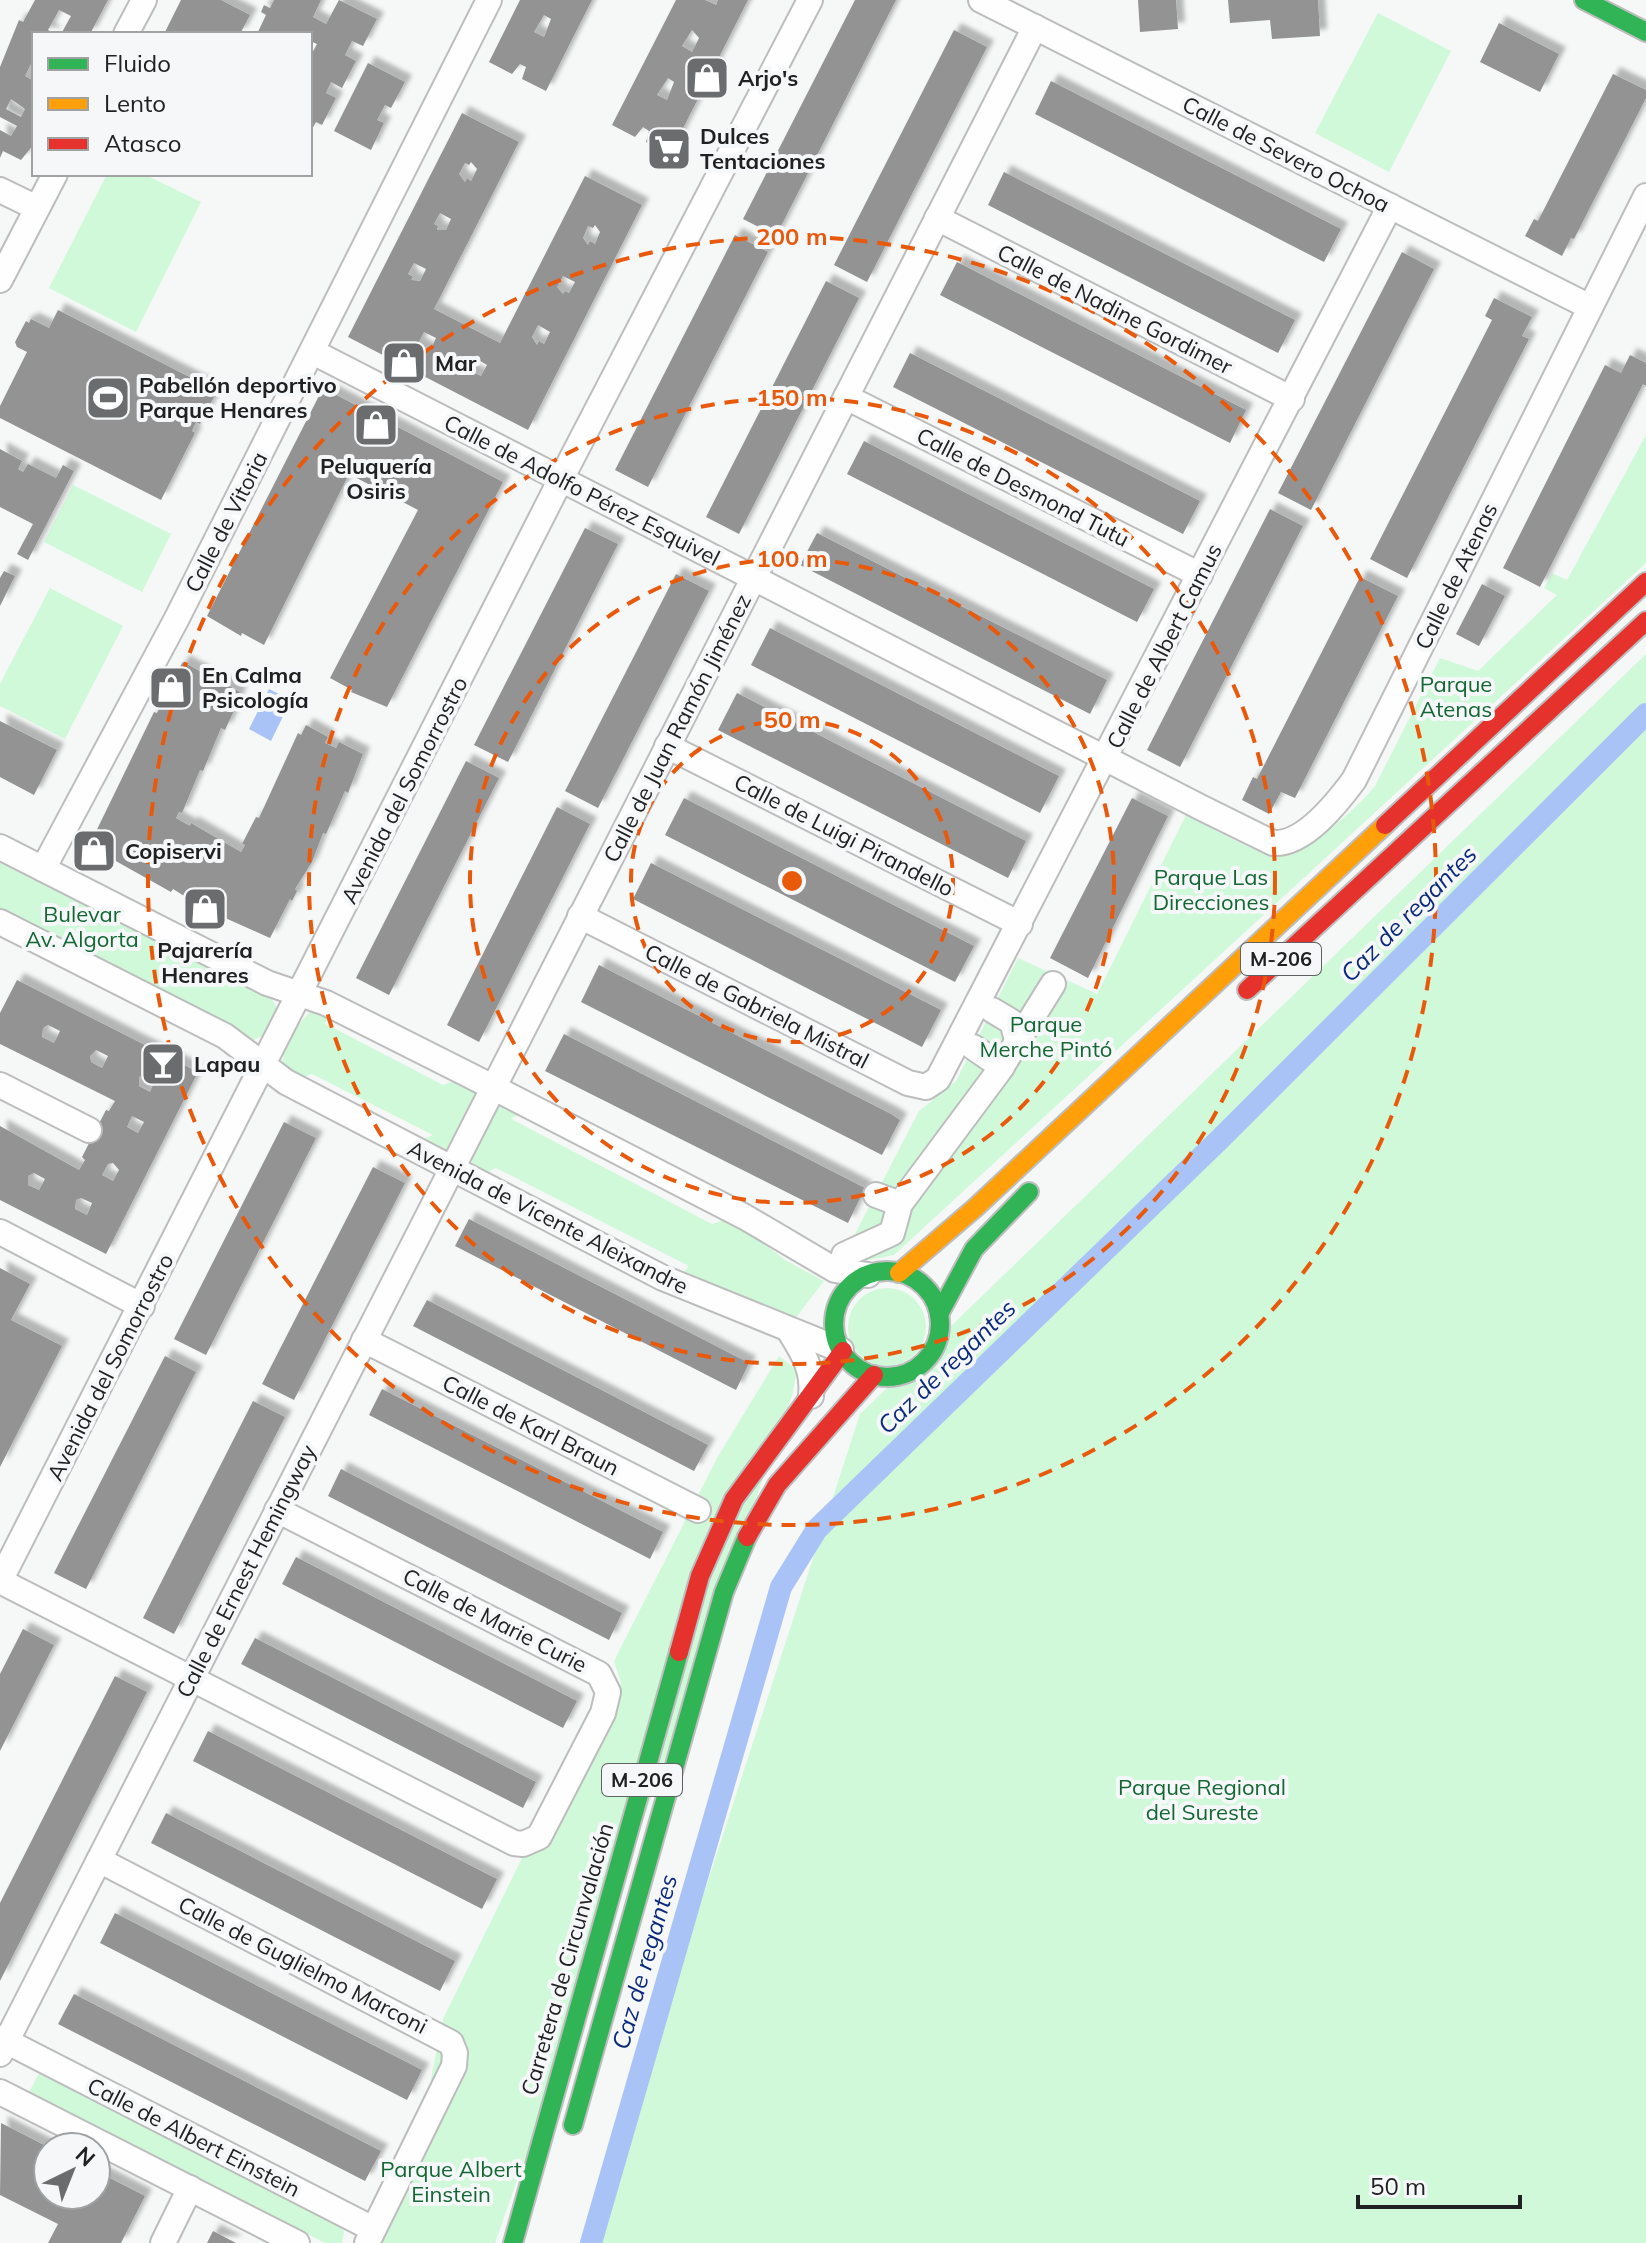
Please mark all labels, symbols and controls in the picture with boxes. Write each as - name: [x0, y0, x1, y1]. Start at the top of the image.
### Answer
- legend: [32, 32, 312, 176]
- text: Fluido: [104, 48, 171, 78]
- shop icon: Arjo's: [683, 54, 731, 102]
- place label: Arjo's: [738, 64, 798, 92]
- text: Lento: [104, 88, 166, 118]
- street label: Calle de Severo Ochoa: [1178, 90, 1394, 218]
- place label: Dulces Tentaciones: [700, 122, 825, 175]
- supermarket icon: Dulces Tentaciones: [645, 125, 693, 173]
- text: Atasco: [104, 128, 181, 158]
- text: 200 m: [756, 221, 828, 251]
- street label: Calle de Nadine Gordimer: [993, 238, 1237, 380]
- shop icon: Mar: [380, 339, 428, 387]
- place label: Mar: [435, 349, 477, 377]
- place label: Pabellón deportivo Parque Henares: [139, 371, 337, 424]
- sports icon: Pabellón deportivo Parque Henares: [84, 374, 132, 422]
- text: 150 m: [756, 382, 828, 412]
- shop icon: Peluquería Osiris: [352, 401, 400, 449]
- street label: Calle de Adolfo Pérez Esquivel: [439, 408, 725, 572]
- street label: Calle de Desmond Tutu: [912, 421, 1134, 553]
- street label: Calle de Vitoria: [179, 447, 273, 597]
- place label: Peluquería Osiris: [320, 452, 432, 505]
- street label: Calle de Atenas: [1408, 498, 1504, 654]
- street label: Calle de Albert Camus: [1100, 539, 1228, 753]
- text: 100 m: [756, 543, 828, 573]
- street label: Calle de Juan Ramón Jiménez: [597, 589, 757, 867]
- place label: En Calma Psicología: [202, 661, 309, 714]
- shop icon: En Calma Psicología: [147, 664, 195, 712]
- park label: Parque Atenas: [1420, 670, 1492, 723]
- street label: Avenida del Somorrostro: [335, 672, 473, 908]
- text: 50 m: [764, 704, 820, 734]
- street label: Calle de Luigi Pirandello: [730, 767, 958, 903]
- shop icon: Copiservi: [70, 827, 118, 875]
- place label: Copiservi: [125, 837, 222, 865]
- water label: Caz de regantes: [1334, 839, 1483, 988]
- park label: Parque Las Direcciones: [1153, 863, 1269, 916]
- centre of rings: [778, 867, 806, 895]
- shop icon: Pajarería Henares: [181, 885, 229, 933]
- park label: Bulevar Av. Algorta: [25, 900, 139, 953]
- place label: Pajarería Henares: [157, 936, 253, 989]
- street label: Calle de Gabriela Mistral: [640, 937, 874, 1075]
- road number: M-206: [1241, 943, 1321, 975]
- park label: Parque Merche Pintó: [980, 1010, 1112, 1063]
- bar icon: Lapau: [139, 1040, 187, 1088]
- place label: Lapau: [194, 1050, 260, 1078]
- street label: Avenida de Vicente Aleixandre: [403, 1134, 693, 1300]
- street label: Avenida del Somorrostro: [41, 1249, 179, 1485]
- water label: Caz de regantes: [871, 1293, 1022, 1440]
- street label: Calle de Karl Braun: [438, 1368, 624, 1482]
- street label: Calle de Ernest Hemingway: [170, 1440, 322, 1702]
- street label: Calle de Marie Curie: [398, 1562, 592, 1678]
- road number: M-206: [602, 1764, 682, 1796]
- park label: Parque Regional del Sureste: [1118, 1773, 1286, 1826]
- street label: Carretera de Circunvalación: [515, 1820, 619, 2098]
- water label: Caz de regantes: [605, 1871, 683, 2053]
- street label: Calle de Guglielmo Marconi: [174, 1890, 432, 2040]
- street label: Calle de Albert Einstein: [83, 2071, 305, 2203]
- north arrow: [32, 2131, 112, 2211]
- text: N: [70, 2140, 101, 2172]
- park label: Parque Albert Einstein: [380, 2155, 522, 2208]
- scale bar: [1358, 2159, 1520, 2209]
- text: 50 m: [1370, 2171, 1426, 2201]

